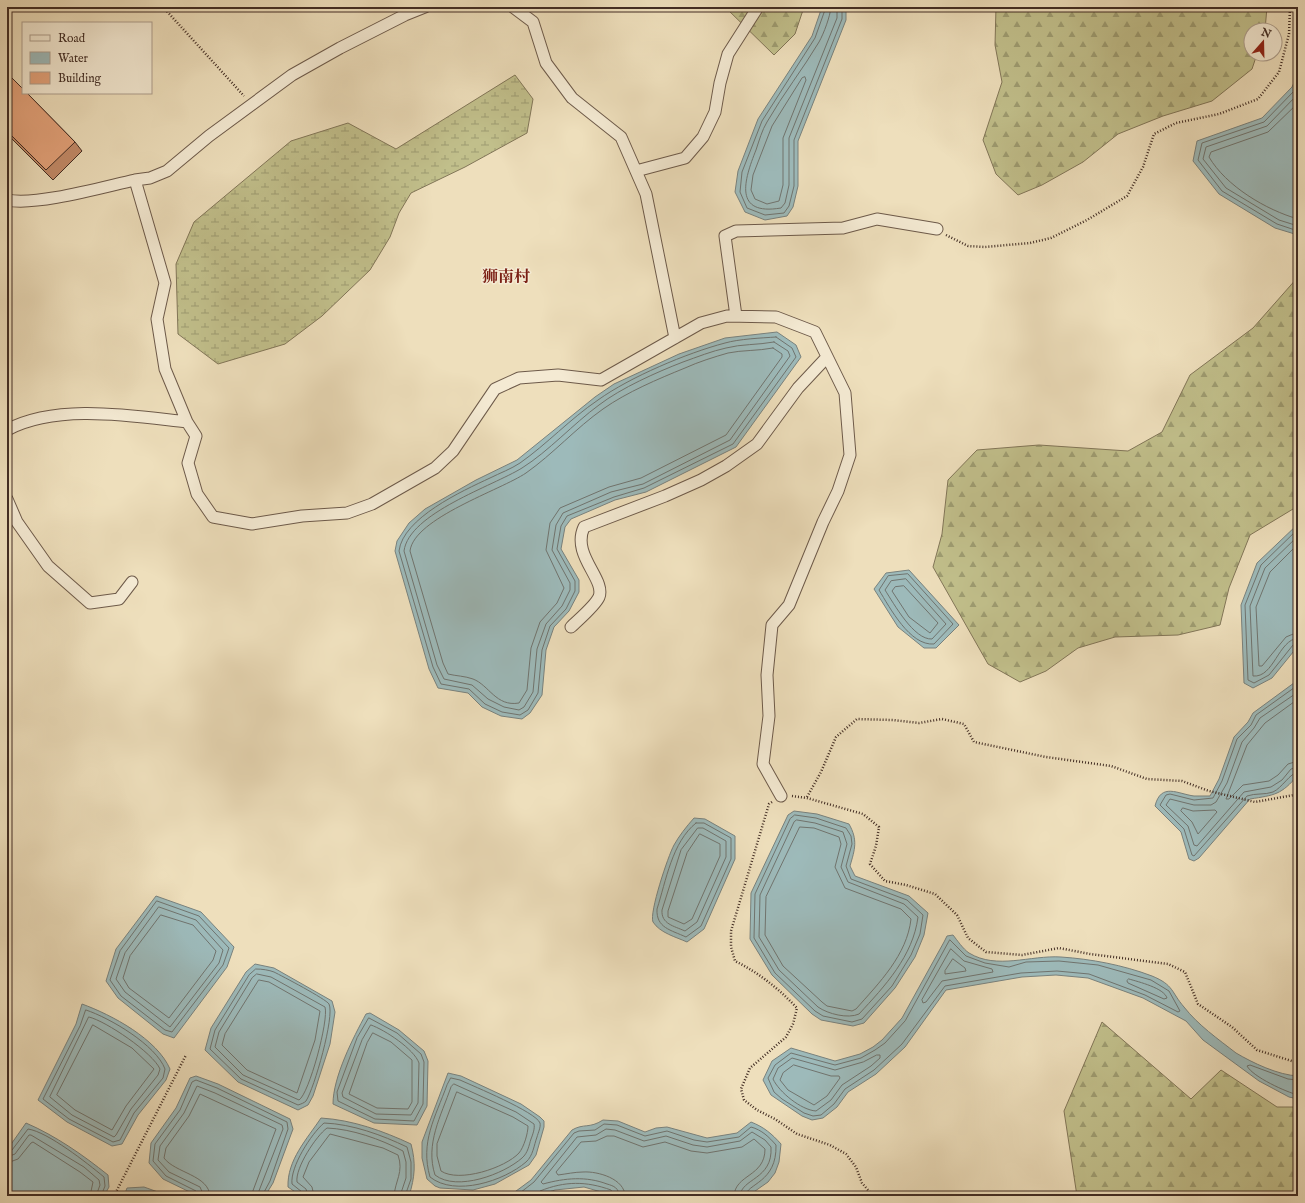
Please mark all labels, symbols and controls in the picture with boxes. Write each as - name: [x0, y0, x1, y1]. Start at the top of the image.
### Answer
- legend: [22, 22, 152, 94]
- north arrow: [1243, 22, 1283, 62]
- text: N: [1258, 25, 1273, 42]
- text: Road: [58, 31, 86, 46]
- text: Water: [58, 51, 89, 66]
- text: Building: [58, 71, 102, 86]
- district label: 狮南村: [482, 268, 530, 288]

